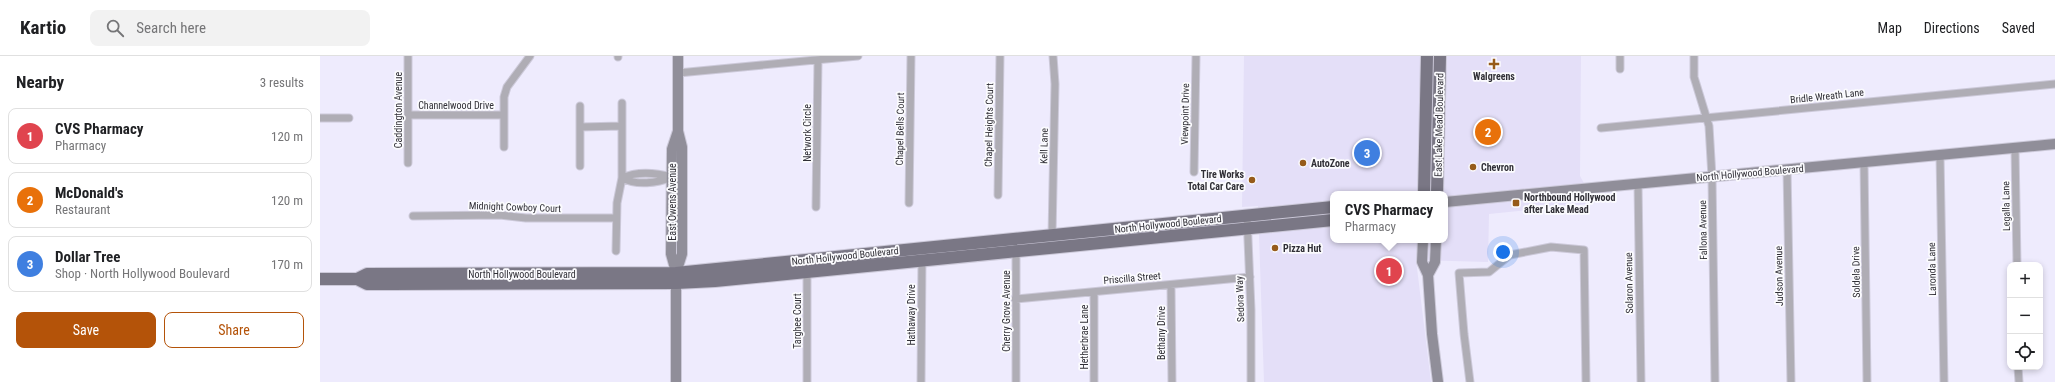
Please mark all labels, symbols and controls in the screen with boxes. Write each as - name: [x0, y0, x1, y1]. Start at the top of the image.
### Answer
- search box: [90, 10, 370, 46]
- text: Kartio: [20, 16, 66, 39]
- icon: search: [104, 17, 126, 39]
- text: Search here: [136, 19, 206, 37]
- text: Map: [1878, 20, 1902, 36]
- text: Directions: [1924, 20, 1980, 36]
- text: Saved: [2002, 20, 2035, 36]
- marker: Walgreens: [1489, 59, 1499, 69]
- place label: Walgreens: [1473, 71, 1515, 82]
- text: Nearby: [16, 72, 64, 92]
- street label: Caddington Avenue: [393, 72, 404, 148]
- street label: East Lake Mead Boulevard: [1433, 73, 1445, 177]
- text: 3 results: [260, 75, 304, 90]
- street label: Chapel Heights Court: [983, 83, 995, 167]
- street label: Viewpoint Drive: [1179, 83, 1191, 145]
- street label: Bridle Wreath Lane: [1790, 87, 1865, 105]
- street label: Chapel Bells Court: [894, 92, 906, 166]
- street label: Channelwood Drive: [418, 100, 494, 111]
- street label: Network Circle: [802, 104, 813, 162]
- pin: 2: [1475, 117, 1501, 147]
- text: CVS Pharmacy: [55, 120, 143, 138]
- street label: Kell Lane: [1038, 128, 1050, 164]
- text: 1: [27, 129, 33, 144]
- text: 120 m: [271, 129, 303, 144]
- text: Pharmacy: [55, 138, 106, 153]
- pin: 3: [1354, 138, 1380, 168]
- marker: AutoZone: [1298, 158, 1308, 168]
- place label: AutoZone: [1311, 158, 1350, 169]
- marker: Chevron: [1468, 162, 1478, 172]
- place label: Chevron: [1481, 162, 1514, 173]
- street label: East Owens Avenue: [667, 163, 678, 241]
- street label: North Hollywood Boulevard: [1696, 163, 1804, 183]
- place label: Tire Works Total Car Care: [1188, 169, 1244, 192]
- marker: Tire Works Total Car Care: [1247, 175, 1257, 185]
- street label: Legalla Lane: [2000, 181, 2012, 231]
- text: McDonald's: [55, 184, 123, 202]
- popup: [1330, 191, 1448, 243]
- place label: Northbound Hollywood after Lake Mead: [1524, 192, 1616, 215]
- text: 2: [27, 193, 33, 208]
- text: 120 m: [271, 193, 303, 208]
- marker: Northbound Hollywood after Lake Mead: [1511, 198, 1521, 208]
- street label: Midnight Cowboy Court: [469, 200, 561, 214]
- street label: Fallona Avenue: [1697, 200, 1709, 260]
- text: CVS Pharmacy: [1345, 201, 1433, 219]
- text: Restaurant: [55, 202, 110, 217]
- street label: North Hollywood Boulevard: [1114, 213, 1222, 235]
- text: Pharmacy: [1345, 219, 1396, 234]
- your location: [1493, 242, 1513, 262]
- street label: Laronda Lane: [1926, 242, 1938, 296]
- marker: Pizza Hut: [1270, 243, 1280, 253]
- place label: Pizza Hut: [1283, 243, 1321, 254]
- street label: North Hollywood Boulevard: [791, 245, 899, 267]
- street label: Judson Avenue: [1773, 246, 1785, 306]
- street label: Soldela Drive: [1850, 246, 1862, 298]
- text: Dollar Tree: [55, 248, 120, 266]
- street label: Solaron Avenue: [1623, 252, 1635, 314]
- pin: 1: [1376, 256, 1402, 286]
- text: 3: [27, 257, 33, 272]
- text: 170 m: [271, 257, 303, 272]
- map controls: [2007, 262, 2043, 370]
- button: +: [2007, 262, 2043, 298]
- text: Shop · North Hollywood Boulevard: [55, 266, 230, 281]
- street label: North Hollywood Boulevard: [468, 269, 576, 280]
- street label: Cherry Grove Avenue: [1001, 270, 1012, 352]
- street label: Priscilla Street: [1103, 270, 1161, 286]
- street label: Sedora Way: [1234, 276, 1246, 322]
- street label: Hathaway Drive: [906, 284, 917, 346]
- street label: Targhee Court: [792, 293, 803, 349]
- button: −: [2007, 298, 2043, 334]
- street label: Hetherbrae Lane: [1079, 304, 1090, 370]
- street label: Bethany Drive: [1156, 306, 1167, 360]
- button: Save: [16, 312, 156, 348]
- button: Share: [164, 312, 304, 348]
- button: locate: [2007, 334, 2043, 370]

